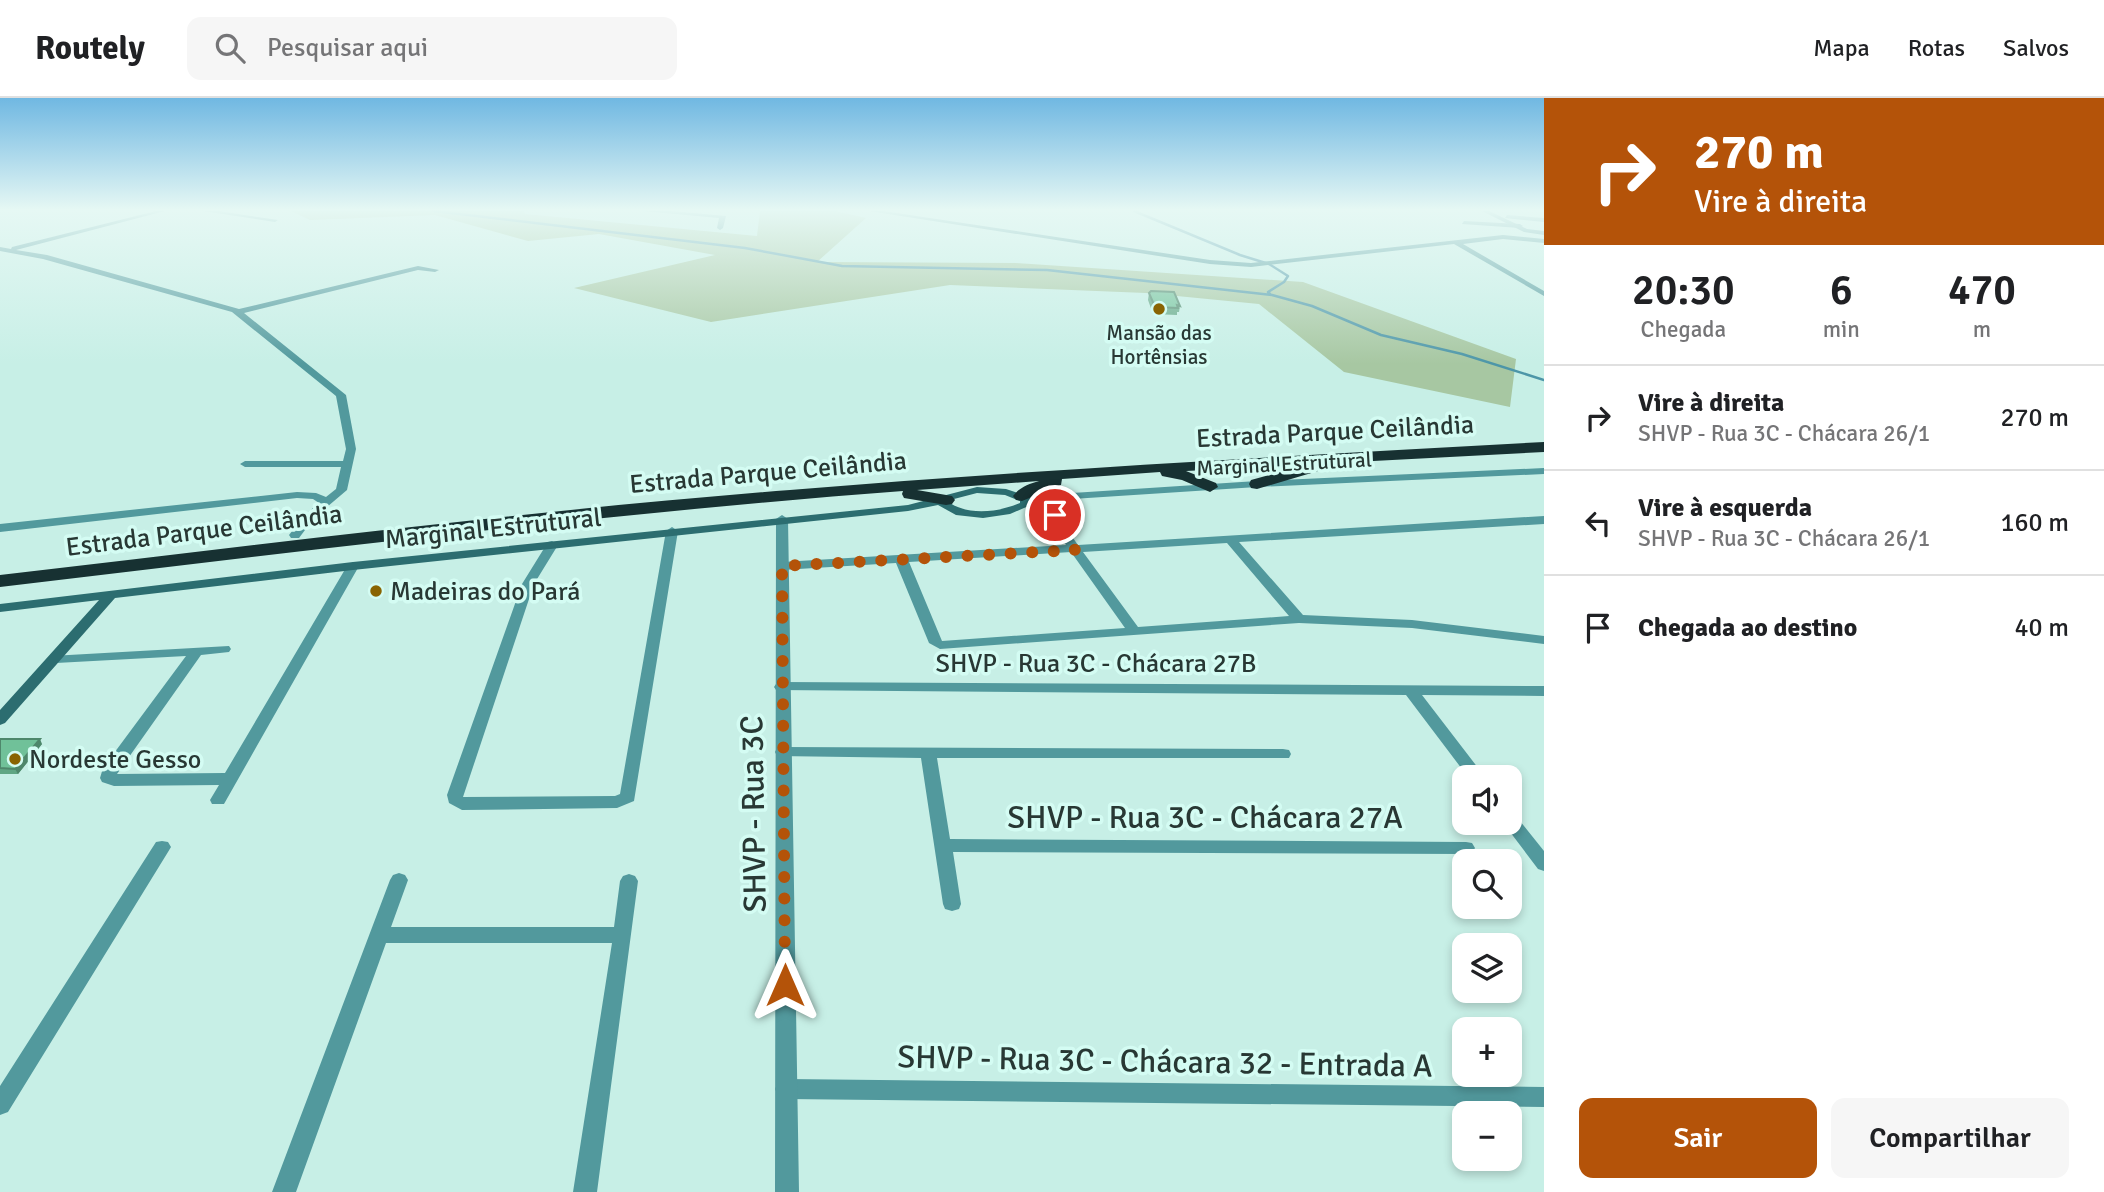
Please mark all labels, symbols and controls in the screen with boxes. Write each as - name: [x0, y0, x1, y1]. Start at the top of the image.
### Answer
- search box: [187, 17, 677, 80]
- text: Routely: [35, 28, 145, 69]
- icon: search: [211, 29, 249, 67]
- text: Pesquisar aqui: [267, 32, 428, 64]
- text: Mapa: [1813, 33, 1870, 63]
- text: Rotas: [1908, 33, 1965, 63]
- text: Salvos: [2003, 33, 2069, 63]
- text: 270 m: [1694, 122, 1824, 182]
- icon: right: [1579, 126, 1670, 217]
- text: Vire à direita: [1694, 182, 1867, 221]
- text: 20:30: [1632, 265, 1735, 316]
- text: 6: [1830, 265, 1853, 316]
- text: 470: [1948, 265, 2016, 316]
- marker: Mansão das Hortênsias: [1151, 301, 1167, 317]
- text: Chegada: [1641, 315, 1726, 344]
- text: min: [1823, 315, 1860, 344]
- text: m: [1973, 315, 1991, 344]
- place label: Mansão das Hortênsias: [1106, 320, 1212, 370]
- text: Vire à direita: [1638, 387, 1784, 419]
- icon: right: [1579, 399, 1617, 437]
- text: 270 m: [2000, 402, 2069, 434]
- street label: Estrada Parque Ceilândia: [1195, 409, 1475, 455]
- text: SHVP - Rua 3C - Chácara 26/1: [1638, 419, 1930, 448]
- street label: Estrada Parque Ceilândia: [628, 445, 908, 501]
- street label: Marginal Estrutural: [1196, 446, 1372, 482]
- pin: [1025, 485, 1085, 545]
- text: Vire à esquerda: [1638, 492, 1812, 524]
- icon: arrive: [1036, 496, 1074, 534]
- street label: Estrada Parque Ceilândia: [64, 498, 344, 564]
- street label: Marginal Estrutural: [383, 502, 603, 556]
- icon: left: [1579, 504, 1617, 542]
- text: 160 m: [2000, 507, 2069, 539]
- text: SHVP - Rua 3C - Chácara 26/1: [1638, 524, 1930, 553]
- place label: Madeiras do Pará: [390, 576, 581, 608]
- marker: Madeiras do Pará: [368, 583, 384, 599]
- icon: arrive: [1579, 609, 1617, 647]
- text: Chegada ao destino: [1638, 612, 1857, 644]
- text: 40 m: [2014, 612, 2069, 644]
- street label: SHVP - Rua 3C - Chácara 27B: [935, 648, 1257, 680]
- street label: SHVP - Rua 3C: [732, 715, 775, 913]
- place label: Nordeste Gesso: [29, 744, 201, 776]
- marker: Nordeste Gesso: [7, 751, 23, 767]
- map controls: [1452, 765, 1522, 1171]
- button: sound: [1452, 765, 1522, 835]
- street label: SHVP - Rua 3C - Chácara 27A: [1007, 798, 1403, 837]
- button: search: [1452, 849, 1522, 919]
- button: layers: [1452, 933, 1522, 1003]
- position arrow: [748, 948, 822, 1022]
- button: +: [1452, 1017, 1522, 1087]
- street label: SHVP - Rua 3C - Chácara 32 - Entrada A: [897, 1037, 1433, 1086]
- button: Sair: [1579, 1098, 1817, 1178]
- button: Compartilhar: [1831, 1098, 2069, 1178]
- button: −: [1452, 1101, 1522, 1171]

